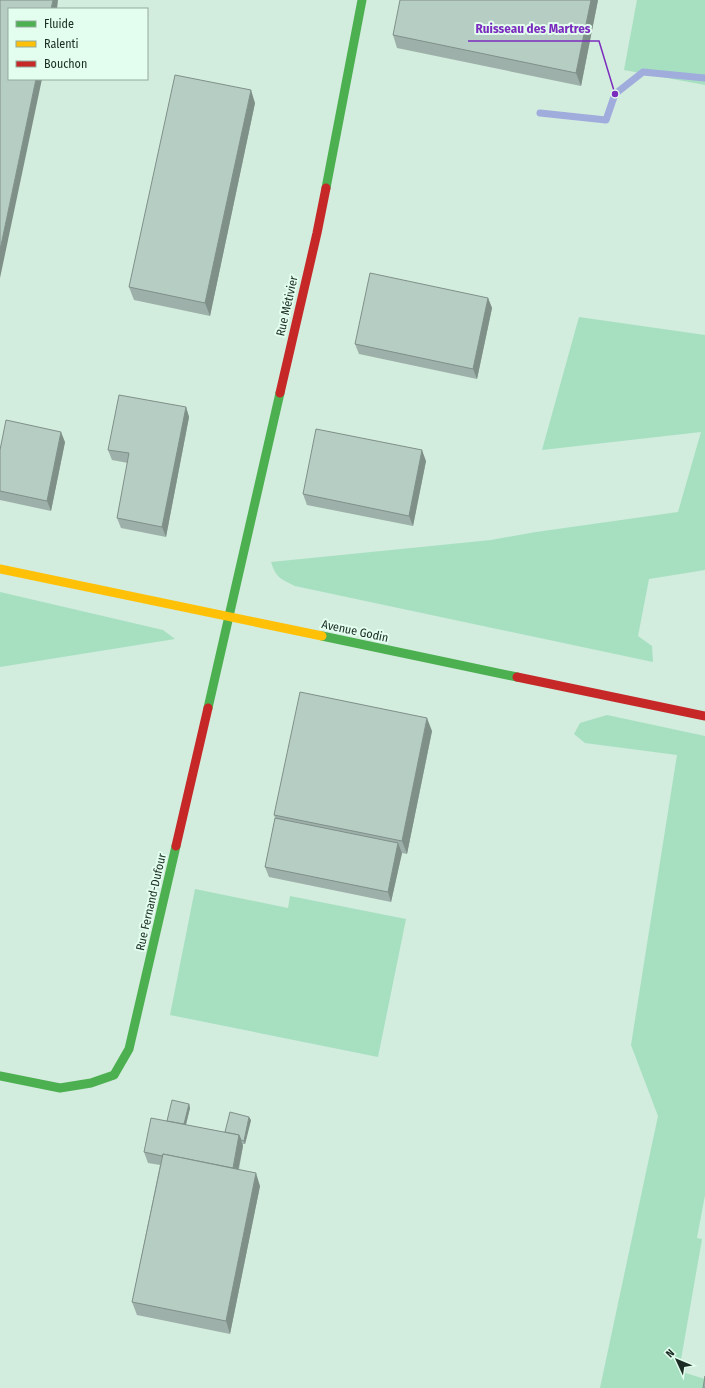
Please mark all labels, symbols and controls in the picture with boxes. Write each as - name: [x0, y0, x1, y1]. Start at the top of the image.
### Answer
- legend: [8, 8, 148, 80]
- callout: Ruisseau des Martres: [468, 16, 599, 41]
- text: Fluide: [44, 17, 74, 31]
- text: Ruisseau des Martres: [475, 21, 591, 36]
- text: Ralenti: [44, 37, 79, 51]
- text: Bouchon: [44, 57, 87, 71]
- street label: Rue Métivier: [273, 274, 301, 338]
- street label: Avenue Godin: [320, 617, 390, 645]
- street label: Rue Fernand-Dufour: [133, 851, 169, 952]
- north arrow: [657, 1340, 697, 1380]
- text: N: [663, 1347, 677, 1360]

